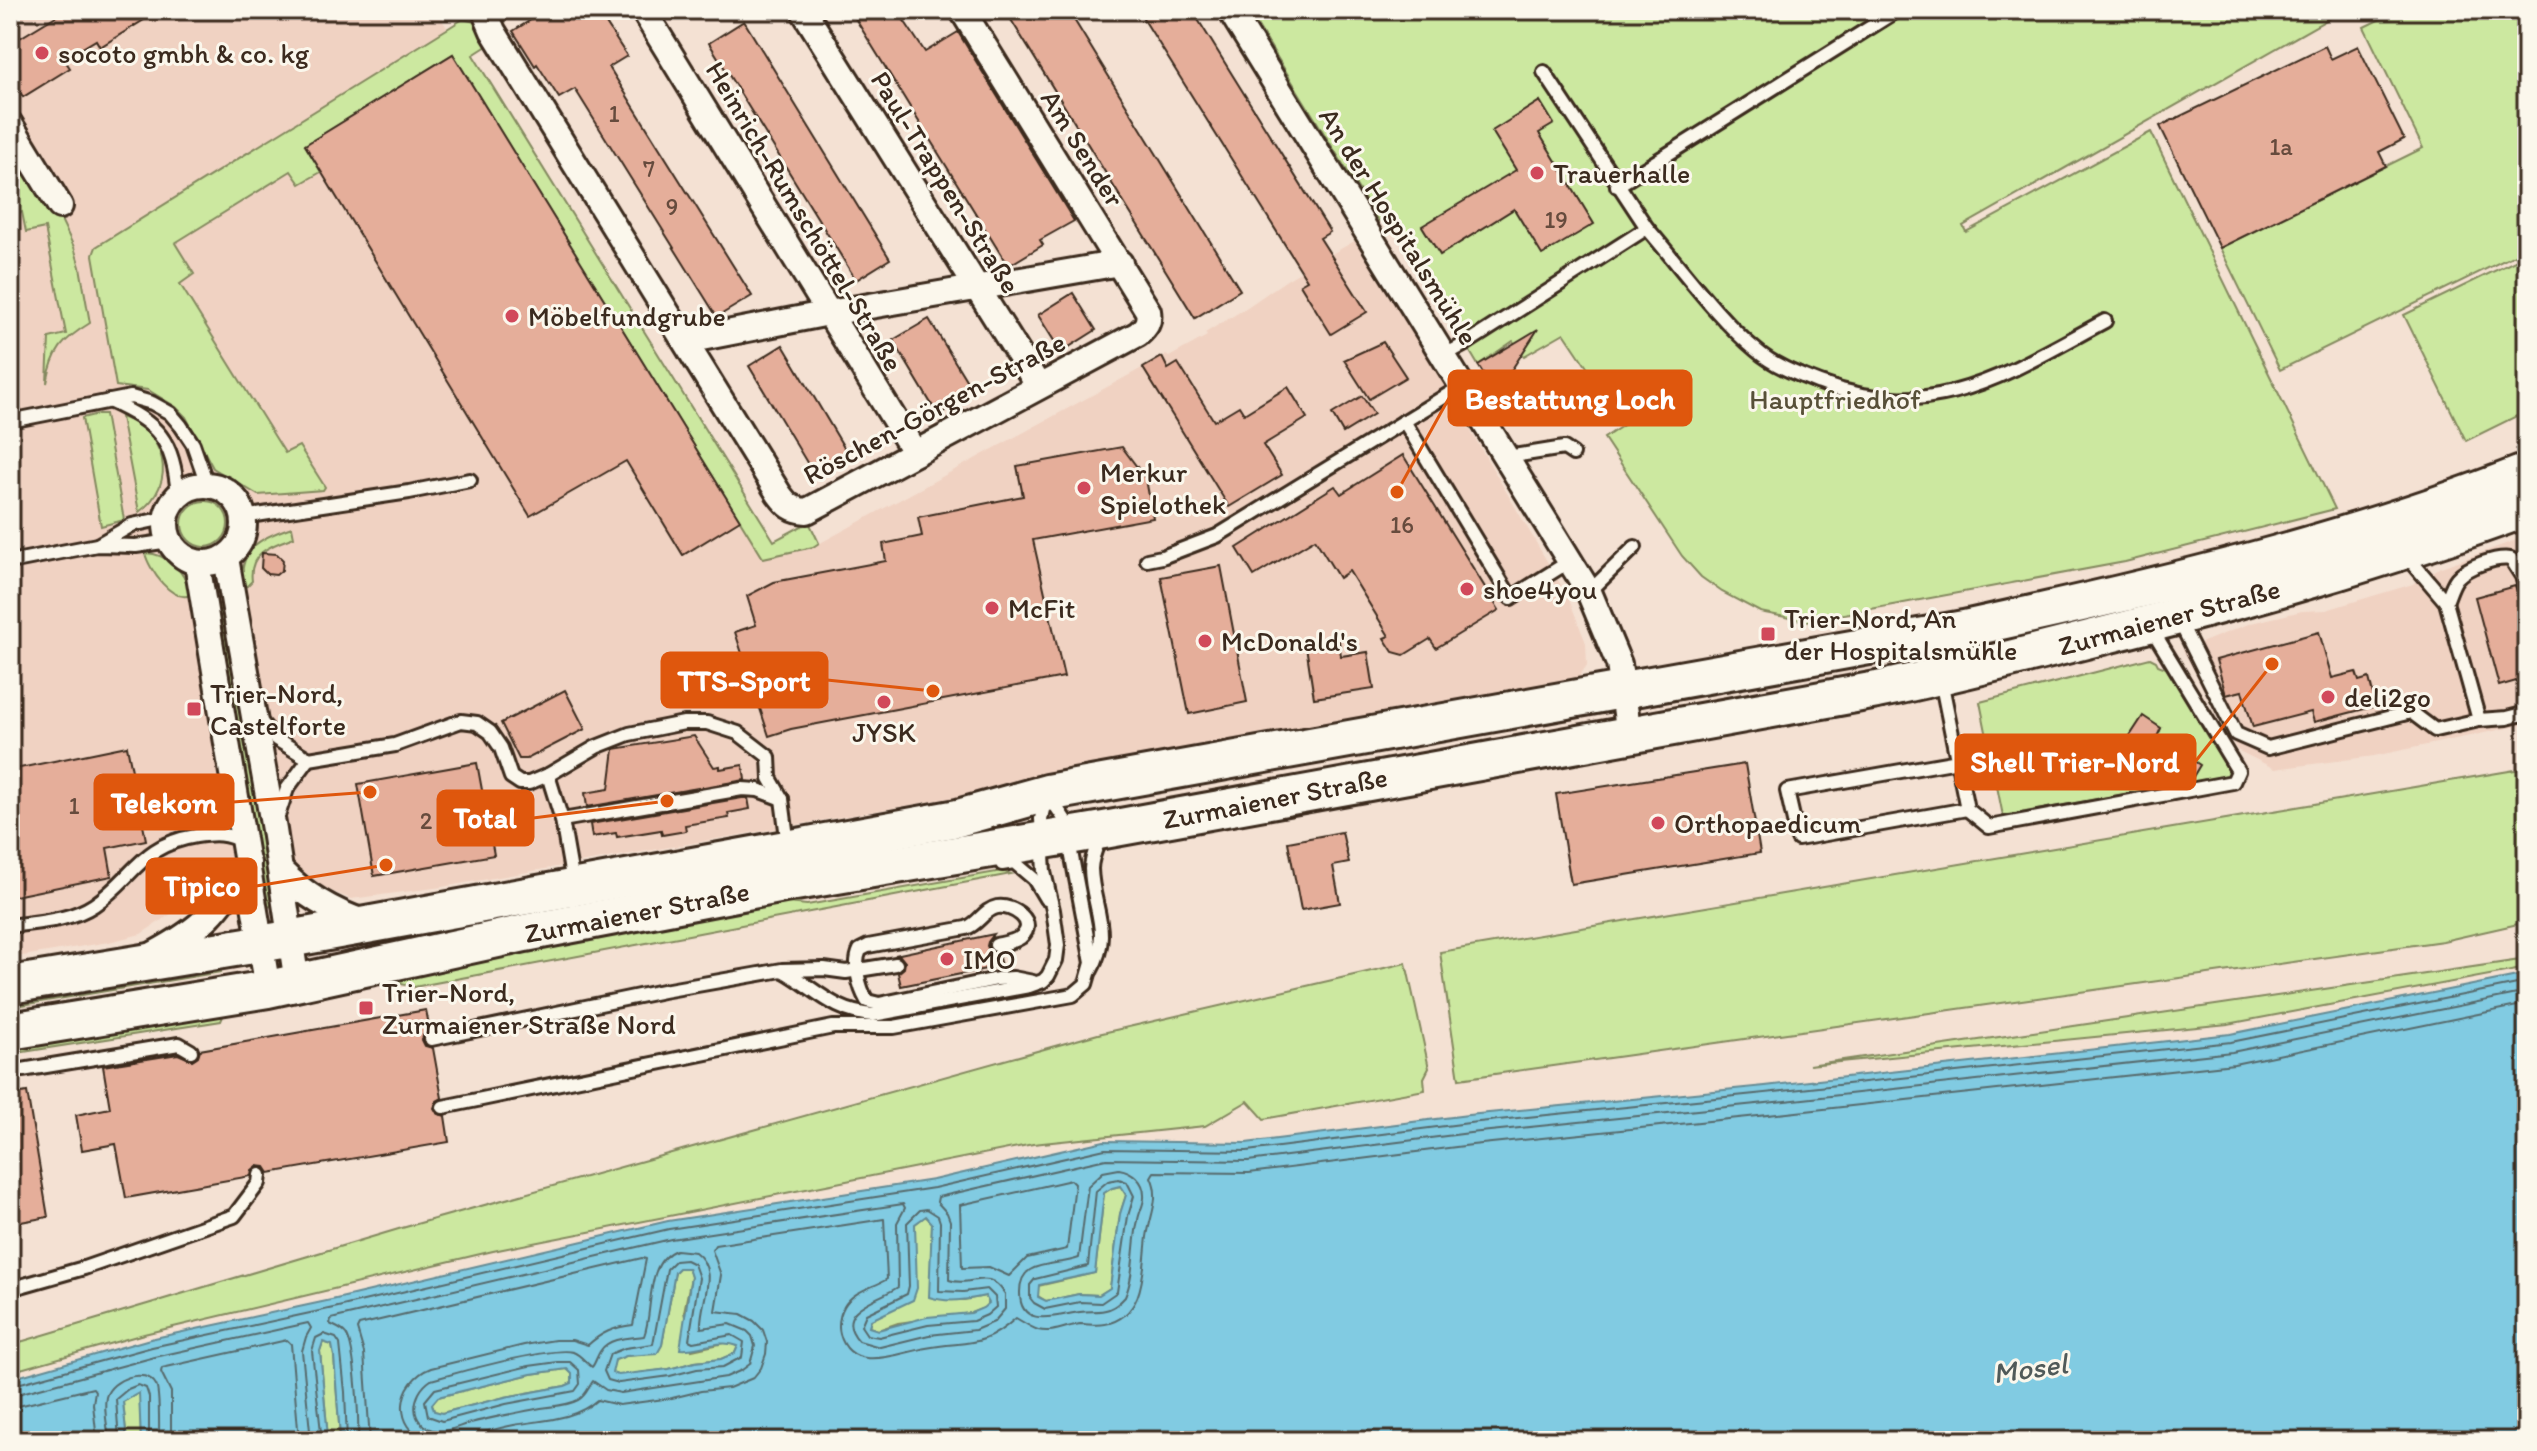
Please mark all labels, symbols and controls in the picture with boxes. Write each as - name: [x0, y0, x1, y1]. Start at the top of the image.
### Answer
- place label: socoto gmbh & co. kg: [58, 36, 310, 70]
- marker: socoto gmbh & co. kg: [33, 44, 51, 62]
- street label: Heinrich-Rumschöttel-Straße: [699, 55, 911, 377]
- street label: Paul-Trappen-Straße: [864, 64, 1028, 300]
- street label: Am Sender: [1034, 83, 1132, 213]
- house number: 1: [608, 99, 620, 128]
- street label: An der Hospitalsmühle: [1312, 101, 1486, 351]
- house number: 1a: [2269, 132, 2293, 161]
- house number: 7: [643, 154, 655, 183]
- place label: Trauerhalle: [1553, 156, 1690, 190]
- marker: Trauerhalle: [1528, 164, 1546, 182]
- house number: 9: [666, 192, 678, 221]
- house number: 19: [1544, 205, 1568, 234]
- place label: Möbelfundgrube: [528, 299, 726, 333]
- marker: Möbelfundgrube: [503, 307, 521, 325]
- street label: Röschen-Görgen-Straße: [797, 324, 1071, 492]
- callout: Bestattung Loch: [1449, 371, 1691, 425]
- text: Bestattung Loch: [1465, 380, 1676, 417]
- park label: Hauptfriedhof: [1749, 382, 1921, 416]
- place label: Merkur Spielothek: [1100, 455, 1226, 521]
- marker: Merkur Spielothek: [1075, 479, 1093, 497]
- house number: 16: [1390, 510, 1414, 539]
- street label: Zurmaiener Straße: [2054, 571, 2284, 663]
- place label: shoe4you: [1483, 572, 1597, 606]
- marker: shoe4you: [1458, 580, 1476, 598]
- place label: McFit: [1008, 591, 1075, 625]
- marker: McFit: [983, 599, 1001, 617]
- place label: Trier-Nord, An der Hospitalsmühle: [1784, 601, 2017, 667]
- place label: McDonald's: [1221, 624, 1358, 658]
- marker: Trier-Nord, An der Hospitalsmühle: [1759, 625, 1777, 643]
- marker: McDonald's: [1196, 632, 1214, 650]
- callout: TTS-Sport: [662, 653, 827, 707]
- text: TTS-Sport: [676, 662, 811, 699]
- place label: Trier-Nord, Castelforte: [210, 676, 346, 742]
- place label: deli2go: [2344, 680, 2431, 714]
- marker: deli2go: [2319, 688, 2337, 706]
- marker: JYSK: [875, 693, 893, 711]
- marker: Trier-Nord, Castelforte: [185, 700, 203, 718]
- place label: JYSK: [852, 715, 916, 749]
- callout: Shell Trier-Nord: [1956, 735, 2195, 789]
- text: Shell Trier-Nord: [1970, 743, 2180, 780]
- street label: Zurmaiener Straße: [1160, 760, 1390, 836]
- callout: Telekom: [95, 775, 233, 829]
- text: Telekom: [110, 784, 218, 821]
- house number: 1: [68, 791, 80, 820]
- callout: Total: [438, 791, 533, 845]
- text: Total: [452, 799, 517, 836]
- house number: 2: [420, 806, 433, 835]
- place label: Orthopaedicum: [1674, 806, 1862, 840]
- marker: Orthopaedicum: [1649, 814, 1667, 832]
- callout: Tipico: [147, 859, 256, 913]
- text: Tipico: [163, 867, 240, 904]
- street label: Zurmaiener Straße: [522, 874, 752, 950]
- place label: IMO: [963, 942, 1016, 976]
- marker: IMO: [938, 950, 956, 968]
- place label: Trier-Nord, Zurmaiener Straße Nord: [382, 975, 676, 1041]
- marker: Trier-Nord, Zurmaiener Straße Nord: [357, 999, 375, 1017]
- water label: Mosel: [1990, 1344, 2072, 1392]

